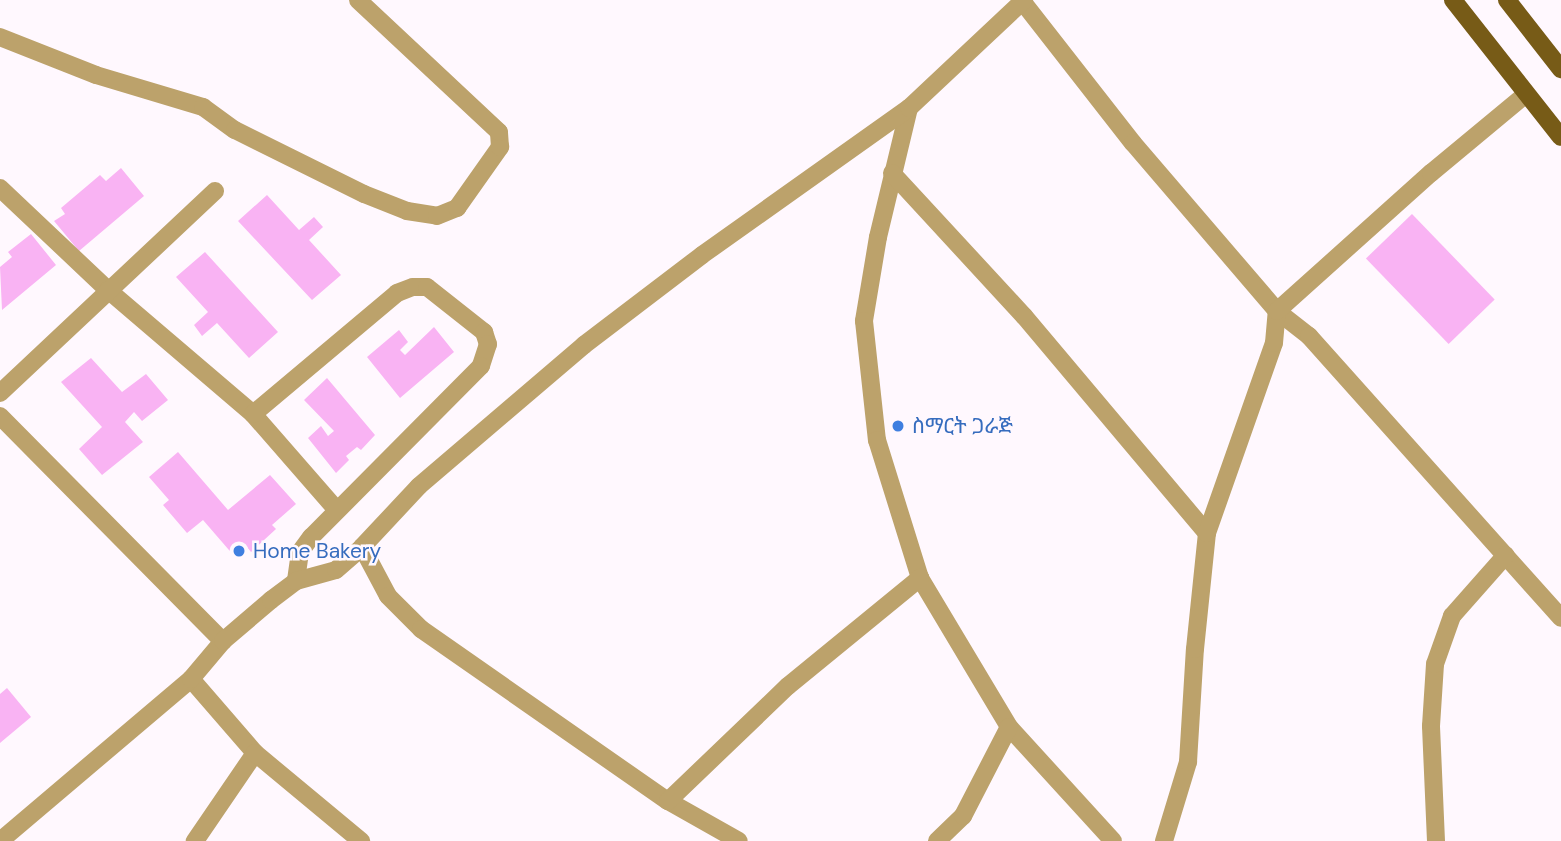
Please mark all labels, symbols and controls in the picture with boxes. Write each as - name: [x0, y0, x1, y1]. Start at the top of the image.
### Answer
- place label: ስማርት ጋራጅ: [912, 413, 1013, 439]
- marker: ስማርት ጋራጅ: [890, 418, 906, 434]
- place label: Home Bakery: [253, 538, 381, 564]
- marker: Home Bakery: [231, 543, 247, 559]

